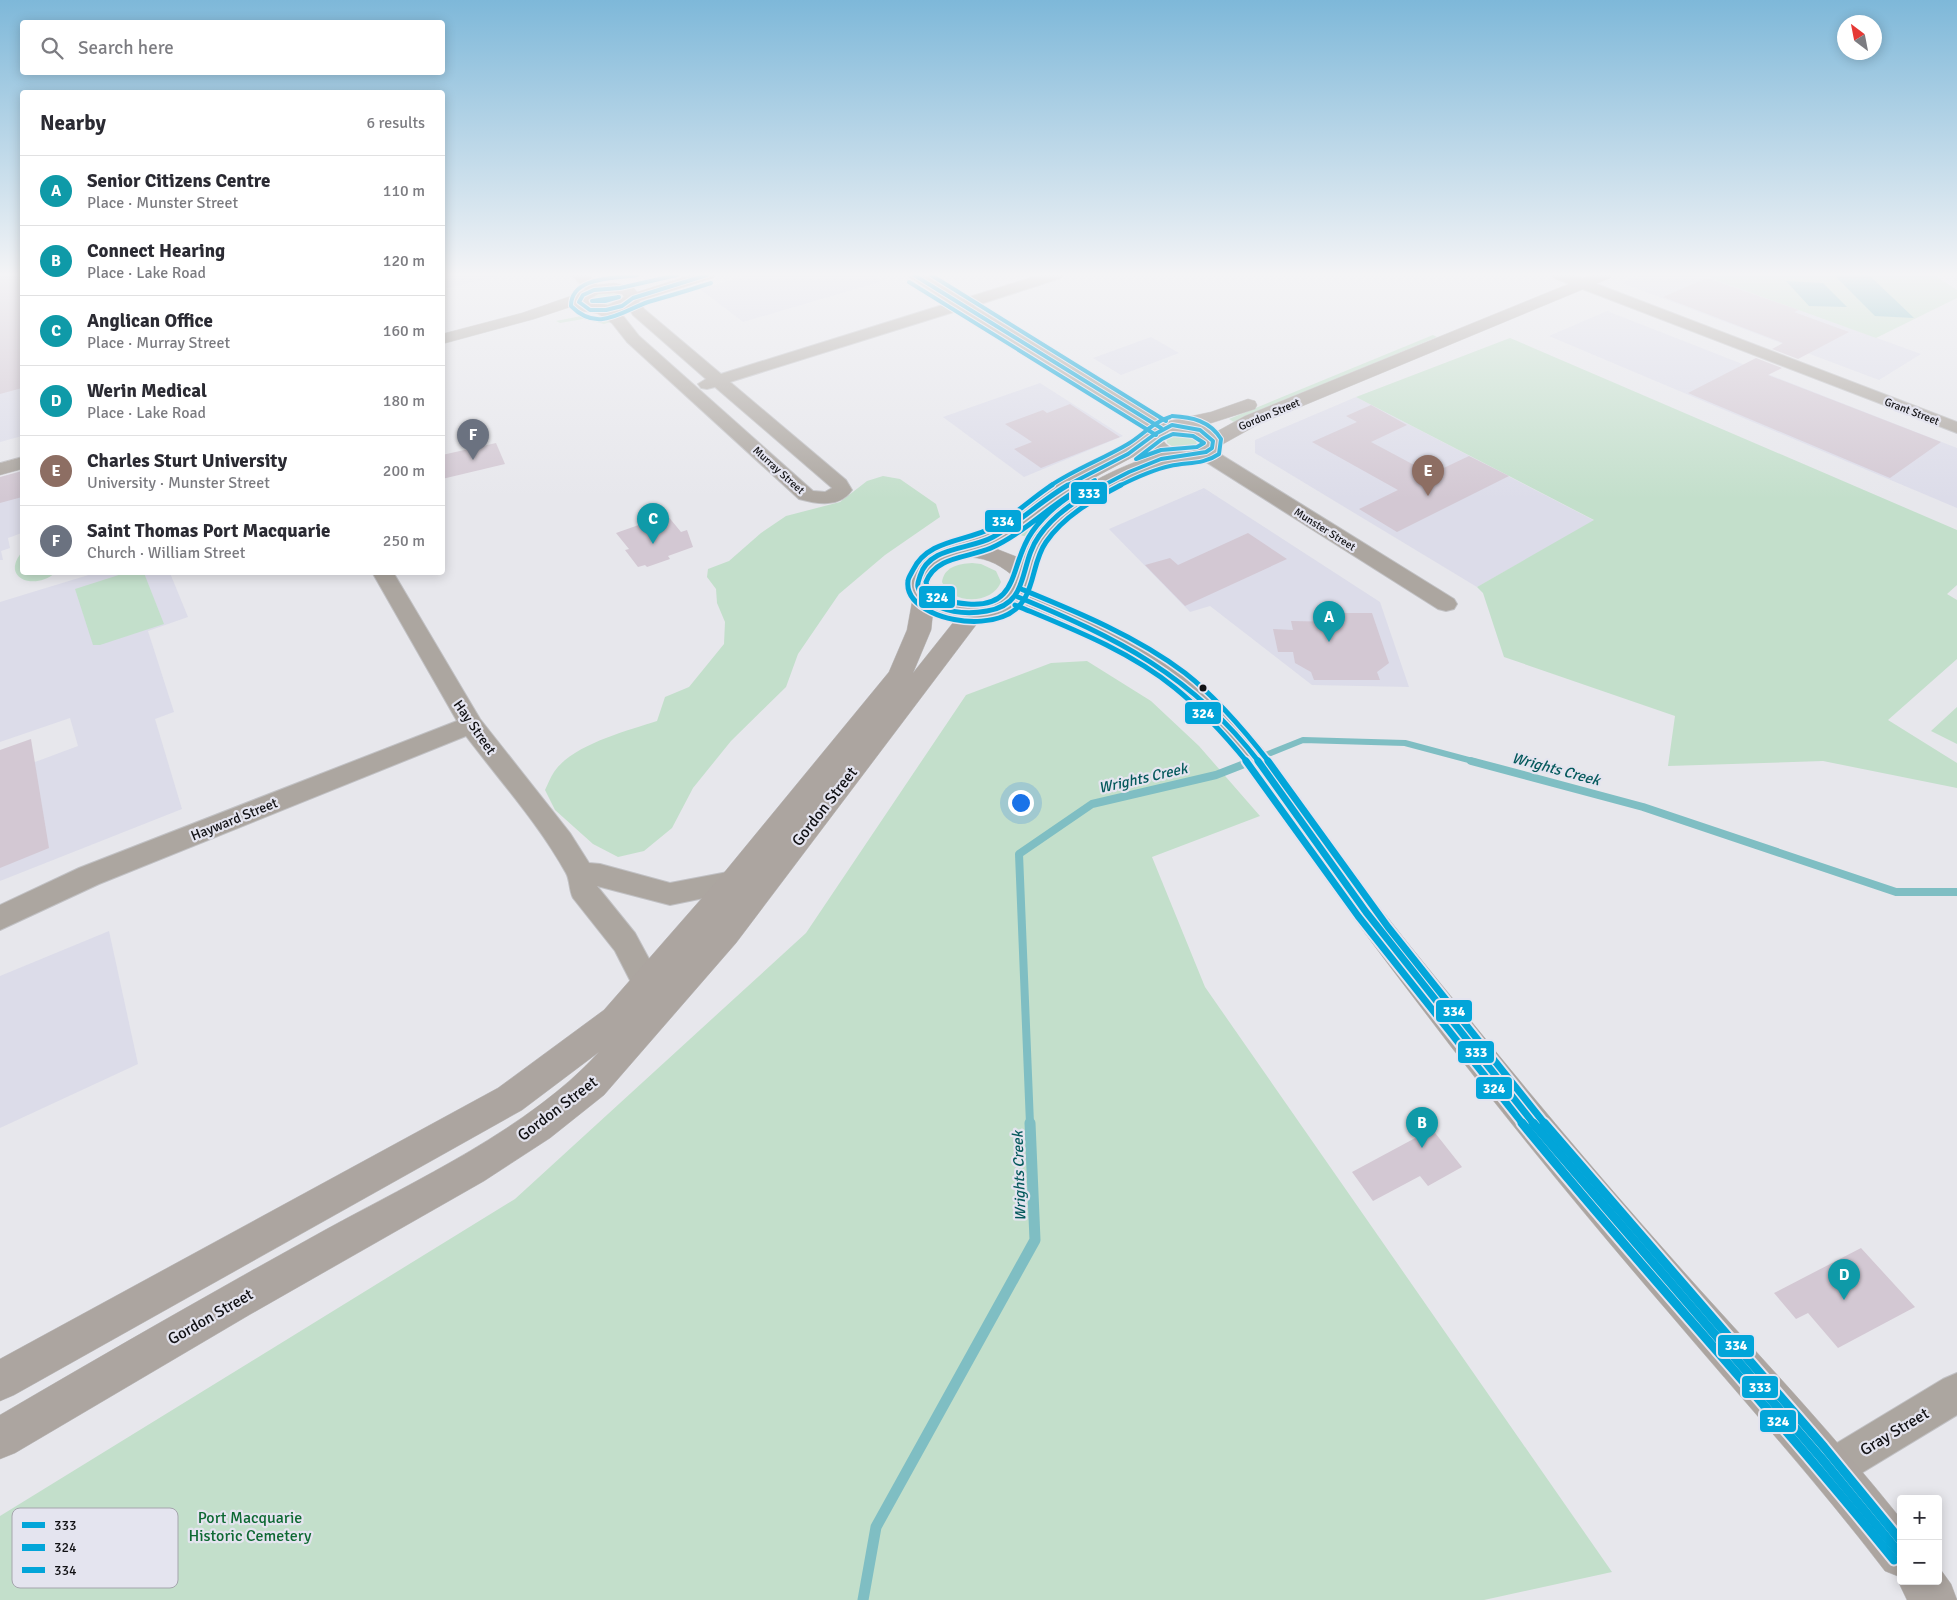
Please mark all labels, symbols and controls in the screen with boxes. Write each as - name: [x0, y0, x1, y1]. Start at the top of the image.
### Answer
- north arrow: [1837, 15, 1882, 60]
- search box: [20, 20, 445, 75]
- icon: search: [38, 34, 66, 62]
- text: Search here: [78, 36, 174, 60]
- text: Nearby: [40, 110, 106, 136]
- text: 6 results: [366, 113, 425, 133]
- text: Senior Citizens Centre: [87, 169, 271, 193]
- text: A: [51, 181, 61, 201]
- text: 110 m: [383, 181, 425, 201]
- text: Place · Munster Street: [87, 193, 238, 213]
- text: Connect Hearing: [87, 239, 225, 263]
- text: B: [51, 251, 61, 271]
- text: 120 m: [383, 251, 425, 271]
- text: Place · Lake Road: [87, 263, 206, 283]
- text: Anglican Office: [87, 309, 213, 333]
- text: C: [51, 321, 61, 341]
- text: 160 m: [383, 321, 425, 341]
- text: Place · Murray Street: [87, 333, 230, 353]
- text: Werin Medical: [87, 379, 207, 403]
- text: D: [51, 391, 61, 411]
- text: 180 m: [383, 391, 425, 411]
- street label: Grant Street: [1883, 395, 1941, 428]
- street label: Gordon Street: [1237, 396, 1302, 433]
- text: Place · Lake Road: [87, 403, 206, 423]
- pin: F: [457, 419, 489, 460]
- street label: Murray Street: [750, 444, 807, 497]
- text: Charles Sturt University: [87, 449, 287, 473]
- pin: E: [1412, 455, 1444, 496]
- text: E: [51, 461, 61, 481]
- text: 200 m: [383, 461, 425, 481]
- text: University · Munster Street: [87, 473, 270, 493]
- line badge: 333: [1070, 481, 1108, 505]
- text: 333: [1078, 485, 1100, 502]
- pin: C: [637, 503, 669, 544]
- street label: Munster Street: [1292, 505, 1358, 554]
- line badge: 334: [984, 509, 1022, 533]
- text: 334: [992, 513, 1015, 530]
- text: Saint Thomas Port Macquarie: [87, 519, 331, 543]
- text: F: [52, 531, 60, 551]
- text: 250 m: [383, 531, 425, 551]
- text: Church · William Street: [87, 543, 245, 563]
- line badge: 324: [918, 585, 956, 609]
- text: 324: [926, 589, 949, 606]
- pin: A: [1313, 601, 1345, 642]
- unlabelled marker: [1198, 683, 1208, 693]
- street label: Hay Street: [450, 697, 500, 758]
- line badge: 324: [1184, 701, 1222, 725]
- text: 324: [1192, 705, 1215, 722]
- water label: Wrights Creek: [1510, 749, 1603, 790]
- water label: Wrights Creek: [1097, 759, 1190, 797]
- street label: Gordon Street: [788, 763, 862, 850]
- your location: [1008, 790, 1034, 816]
- street label: Hayward Street: [188, 794, 280, 845]
- line badge: 334: [1435, 999, 1473, 1023]
- text: 334: [1443, 1003, 1466, 1020]
- line badge: 333: [1457, 1040, 1495, 1064]
- text: 333: [1465, 1044, 1487, 1061]
- street label: Gordon Street: [514, 1072, 602, 1145]
- line badge: 324: [1475, 1076, 1513, 1100]
- text: 324: [1483, 1080, 1506, 1097]
- pin: B: [1406, 1107, 1438, 1148]
- water label: Wrights Creek: [1008, 1129, 1030, 1221]
- pin: D: [1828, 1259, 1860, 1300]
- street label: Gordon Street: [164, 1284, 257, 1349]
- line badge: 334: [1717, 1334, 1755, 1358]
- text: 334: [1725, 1337, 1748, 1354]
- line badge: 333: [1741, 1375, 1779, 1399]
- text: 333: [1749, 1379, 1771, 1396]
- street label: Gray Street: [1857, 1403, 1933, 1460]
- line badge: 324: [1759, 1409, 1797, 1433]
- text: 324: [1767, 1413, 1790, 1430]
- map controls: [1897, 1495, 1942, 1585]
- button: +: [1897, 1495, 1942, 1540]
- legend: [12, 1508, 178, 1588]
- park label: Port Macquarie Historic Cemetery: [188, 1508, 312, 1546]
- text: 333: [54, 1517, 77, 1534]
- text: 324: [54, 1539, 77, 1556]
- button: −: [1897, 1540, 1942, 1585]
- text: 334: [54, 1562, 77, 1579]

